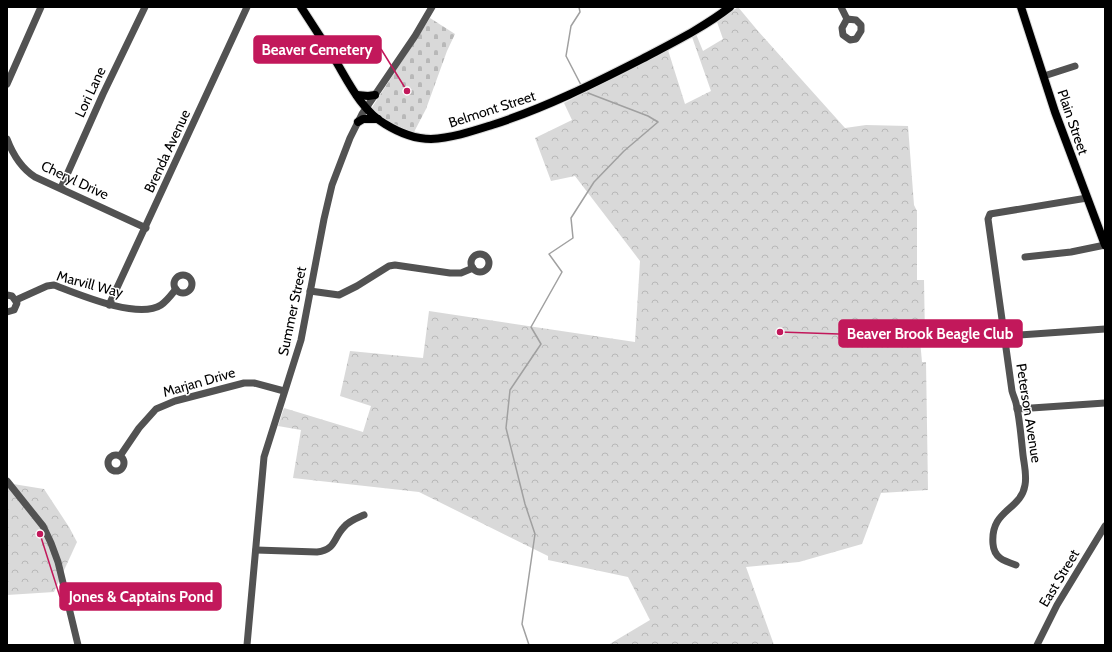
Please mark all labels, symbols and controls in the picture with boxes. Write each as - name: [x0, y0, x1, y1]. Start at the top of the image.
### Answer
- callout: Beaver Cemetery: [254, 36, 381, 63]
- text: Beaver Cemetery: [261, 41, 373, 59]
- street label: Lori Lane: [70, 64, 110, 120]
- street label: Belmont Street: [446, 86, 538, 132]
- street label: Plain Street: [1053, 87, 1093, 157]
- street label: Brenda Avenue: [140, 107, 194, 195]
- street label: Cheryl Drive: [38, 156, 112, 204]
- street label: Summer Street: [274, 264, 310, 357]
- street label: Marvill Way: [55, 266, 125, 302]
- callout: Beaver Brook Beagle Club: [839, 320, 1022, 347]
- text: Beaver Brook Beagle Club: [847, 325, 1014, 343]
- street label: Peterson Avenue: [1012, 362, 1046, 464]
- street label: Marjan Drive: [161, 363, 237, 401]
- street label: East Street: [1035, 546, 1083, 610]
- callout: Jones & Captains Pond: [60, 583, 221, 610]
- text: Jones & Captains Pond: [68, 588, 213, 606]

